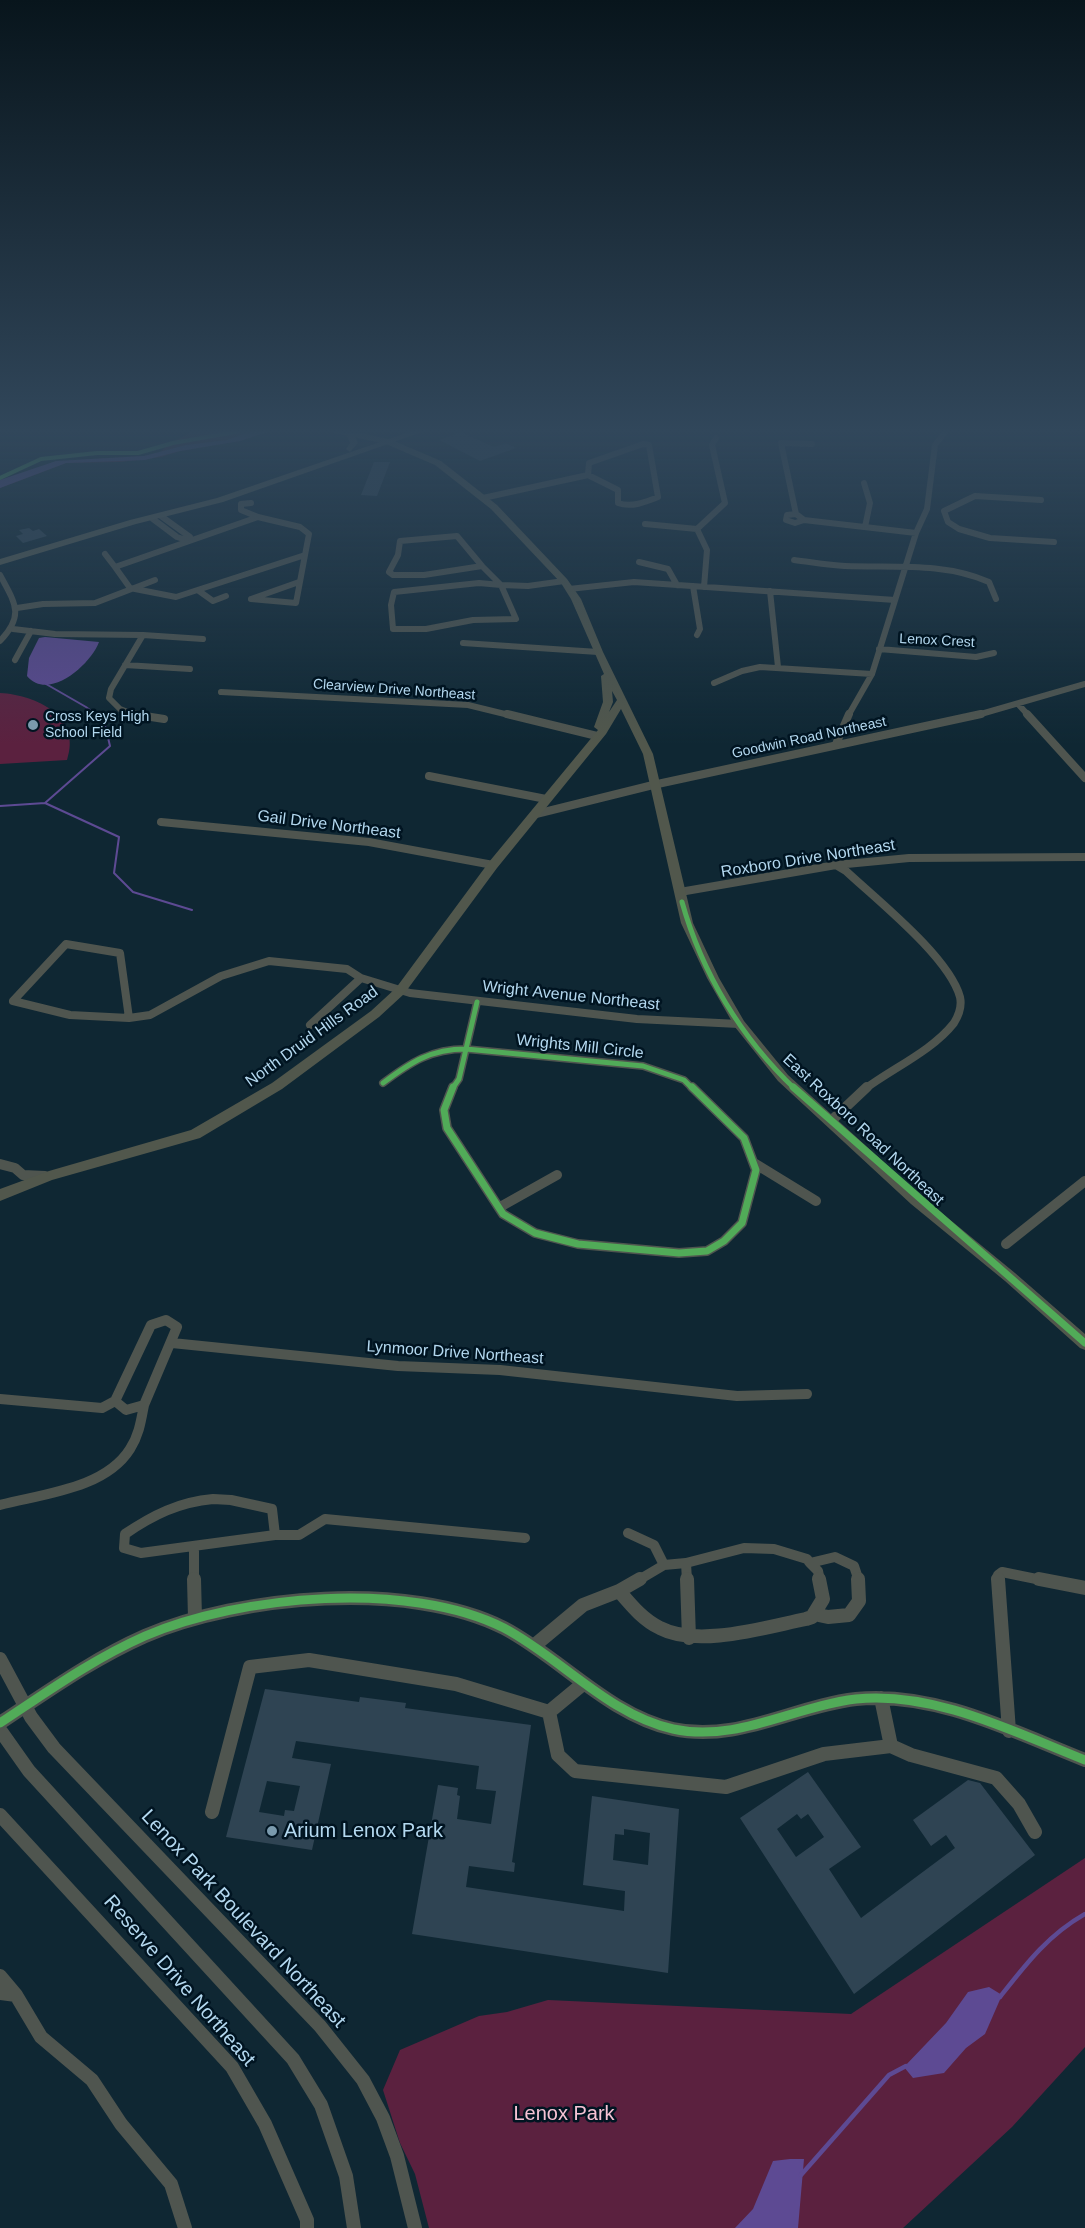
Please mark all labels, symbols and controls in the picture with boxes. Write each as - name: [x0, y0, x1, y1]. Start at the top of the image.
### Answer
- street label: Lenox Crest: [899, 631, 975, 651]
- street label: Clearview Drive Northeast: [312, 676, 476, 704]
- place label: Cross Keys High School Field: [45, 709, 149, 742]
- street label: Goodwin Road Northeast: [730, 713, 888, 763]
- marker: Cross Keys High School Field: [26, 718, 40, 732]
- street label: Gail Drive Northeast: [256, 807, 402, 843]
- street label: Roxboro Drive Northeast: [720, 836, 896, 882]
- street label: Wright Avenue Northeast: [481, 977, 661, 1015]
- street label: North Druid Hills Road: [242, 982, 382, 1092]
- street label: Wrights Mill Circle: [515, 1031, 645, 1063]
- street label: East Roxboro Road Northeast: [778, 1050, 948, 1210]
- street label: Lynmoor Drive Northeast: [366, 1337, 544, 1369]
- street label: Lenox Park Boulevard Northeast: [136, 1805, 350, 2033]
- place label: Arium Lenox Park: [284, 1819, 443, 1843]
- marker: Arium Lenox Park: [265, 1824, 279, 1838]
- street label: Reserve Drive Northeast: [98, 1890, 260, 2072]
- park label: Lenox Park: [513, 2102, 615, 2126]

